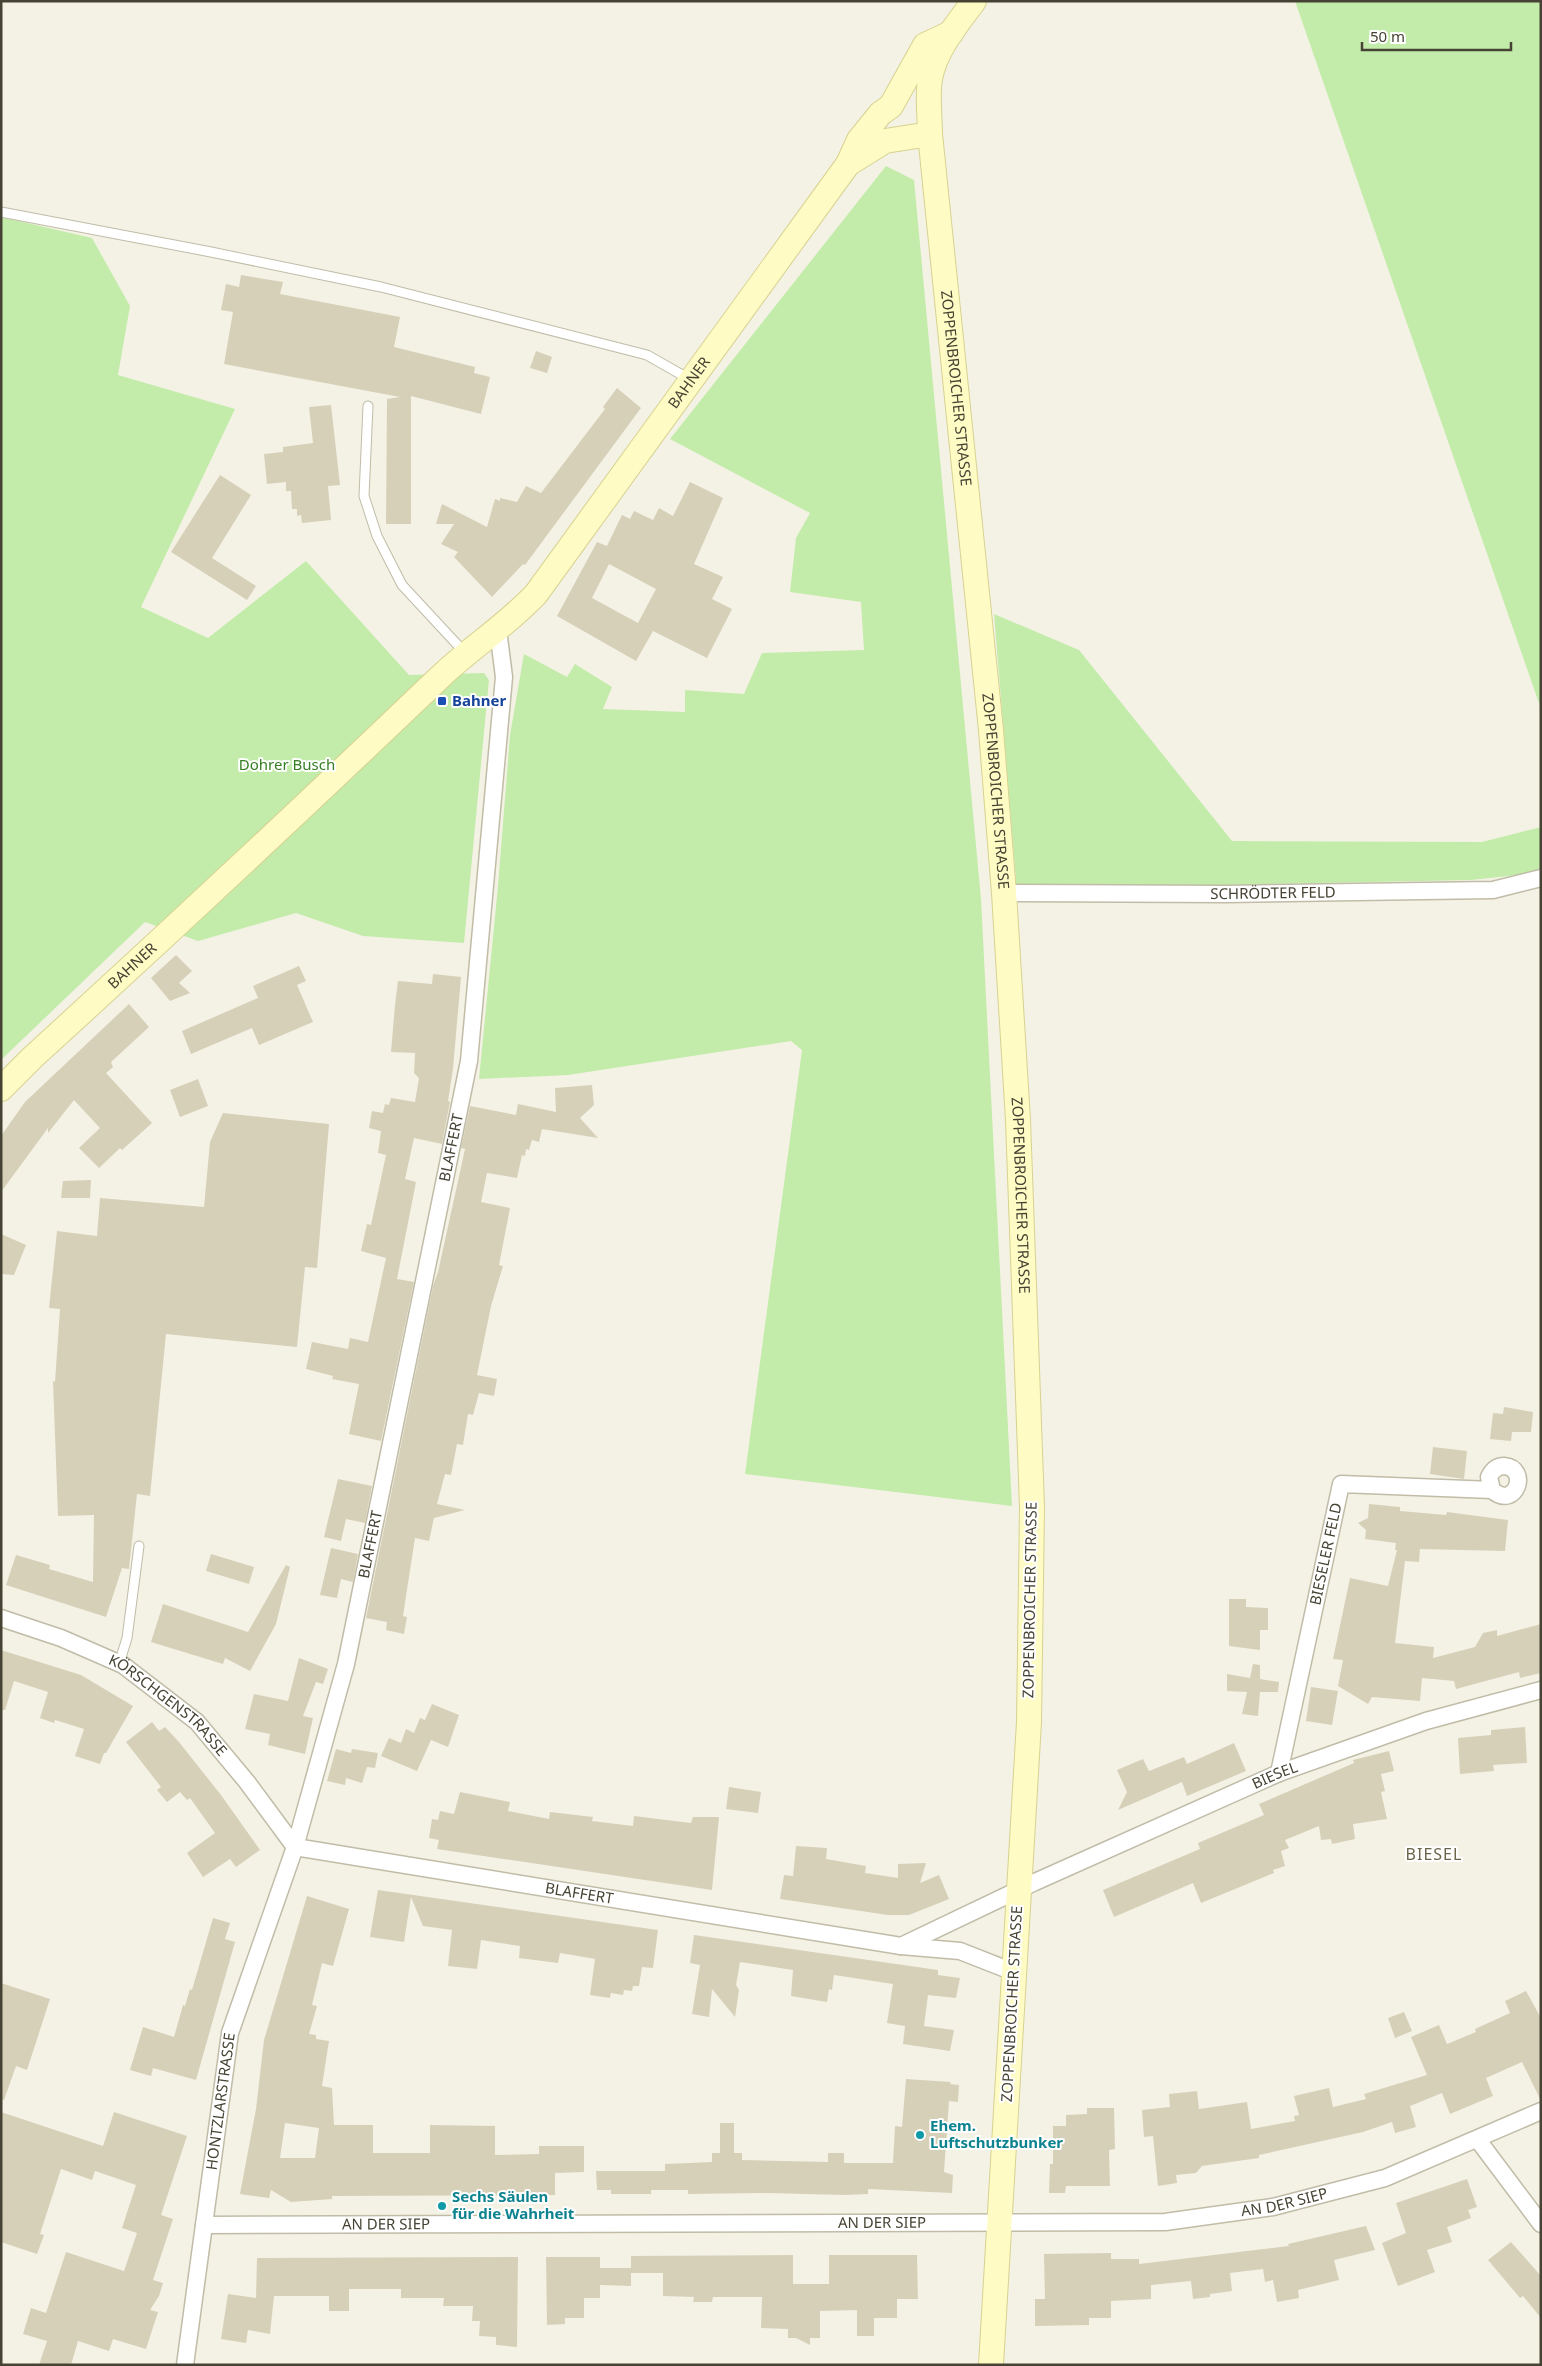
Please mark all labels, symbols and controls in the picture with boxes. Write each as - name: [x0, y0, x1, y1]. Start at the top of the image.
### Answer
- scale bar: [1362, 20, 1511, 52]
- text: 50 m: [1370, 26, 1405, 46]
- street label: ZOPPENBROICHER STRASSE: [937, 289, 977, 487]
- street label: BAHNER: [663, 352, 714, 412]
- place label: Bahner: [452, 690, 506, 710]
- street label: ZOPPENBROICHER STRASSE: [978, 692, 1015, 890]
- marker: Bahner: [436, 695, 448, 707]
- park label: Dohrer Busch: [239, 754, 335, 774]
- street label: SCHRÖDTER FELD: [1210, 881, 1336, 903]
- street label: BAHNER: [103, 937, 161, 993]
- street label: ZOPPENBROICHER STRASSE: [1008, 1097, 1035, 1294]
- street label: BLAFFERT: [434, 1111, 467, 1183]
- street label: BIESELER FELD: [1304, 1501, 1346, 1607]
- street label: ZOPPENBROICHER STRASSE: [1017, 1502, 1041, 1698]
- street label: BLAFFERT: [353, 1508, 386, 1580]
- street label: KÖRSCHGENSTRASSE: [106, 1649, 232, 1760]
- street label: BIESEL: [1248, 1756, 1300, 1793]
- district label: BIESEL: [1406, 1843, 1462, 1865]
- street label: BLAFFERT: [544, 1877, 616, 1908]
- street label: ZOPPENBROICHER STRASSE: [996, 1905, 1026, 2103]
- street label: HONTZLARSTRASSE: [201, 2031, 239, 2171]
- place label: Ehem. Luftschutzbunker: [930, 2115, 1063, 2152]
- marker: Ehem. Luftschutzbunker: [914, 2129, 926, 2141]
- street label: AN DER SIEP: [1240, 2182, 1330, 2220]
- place label: Sechs Säulen für die Wahrheit: [452, 2186, 575, 2223]
- marker: Sechs Säulen für die Wahrheit: [436, 2200, 448, 2212]
- street label: AN DER SIEP: [838, 2212, 926, 2232]
- street label: AN DER SIEP: [342, 2213, 430, 2234]

